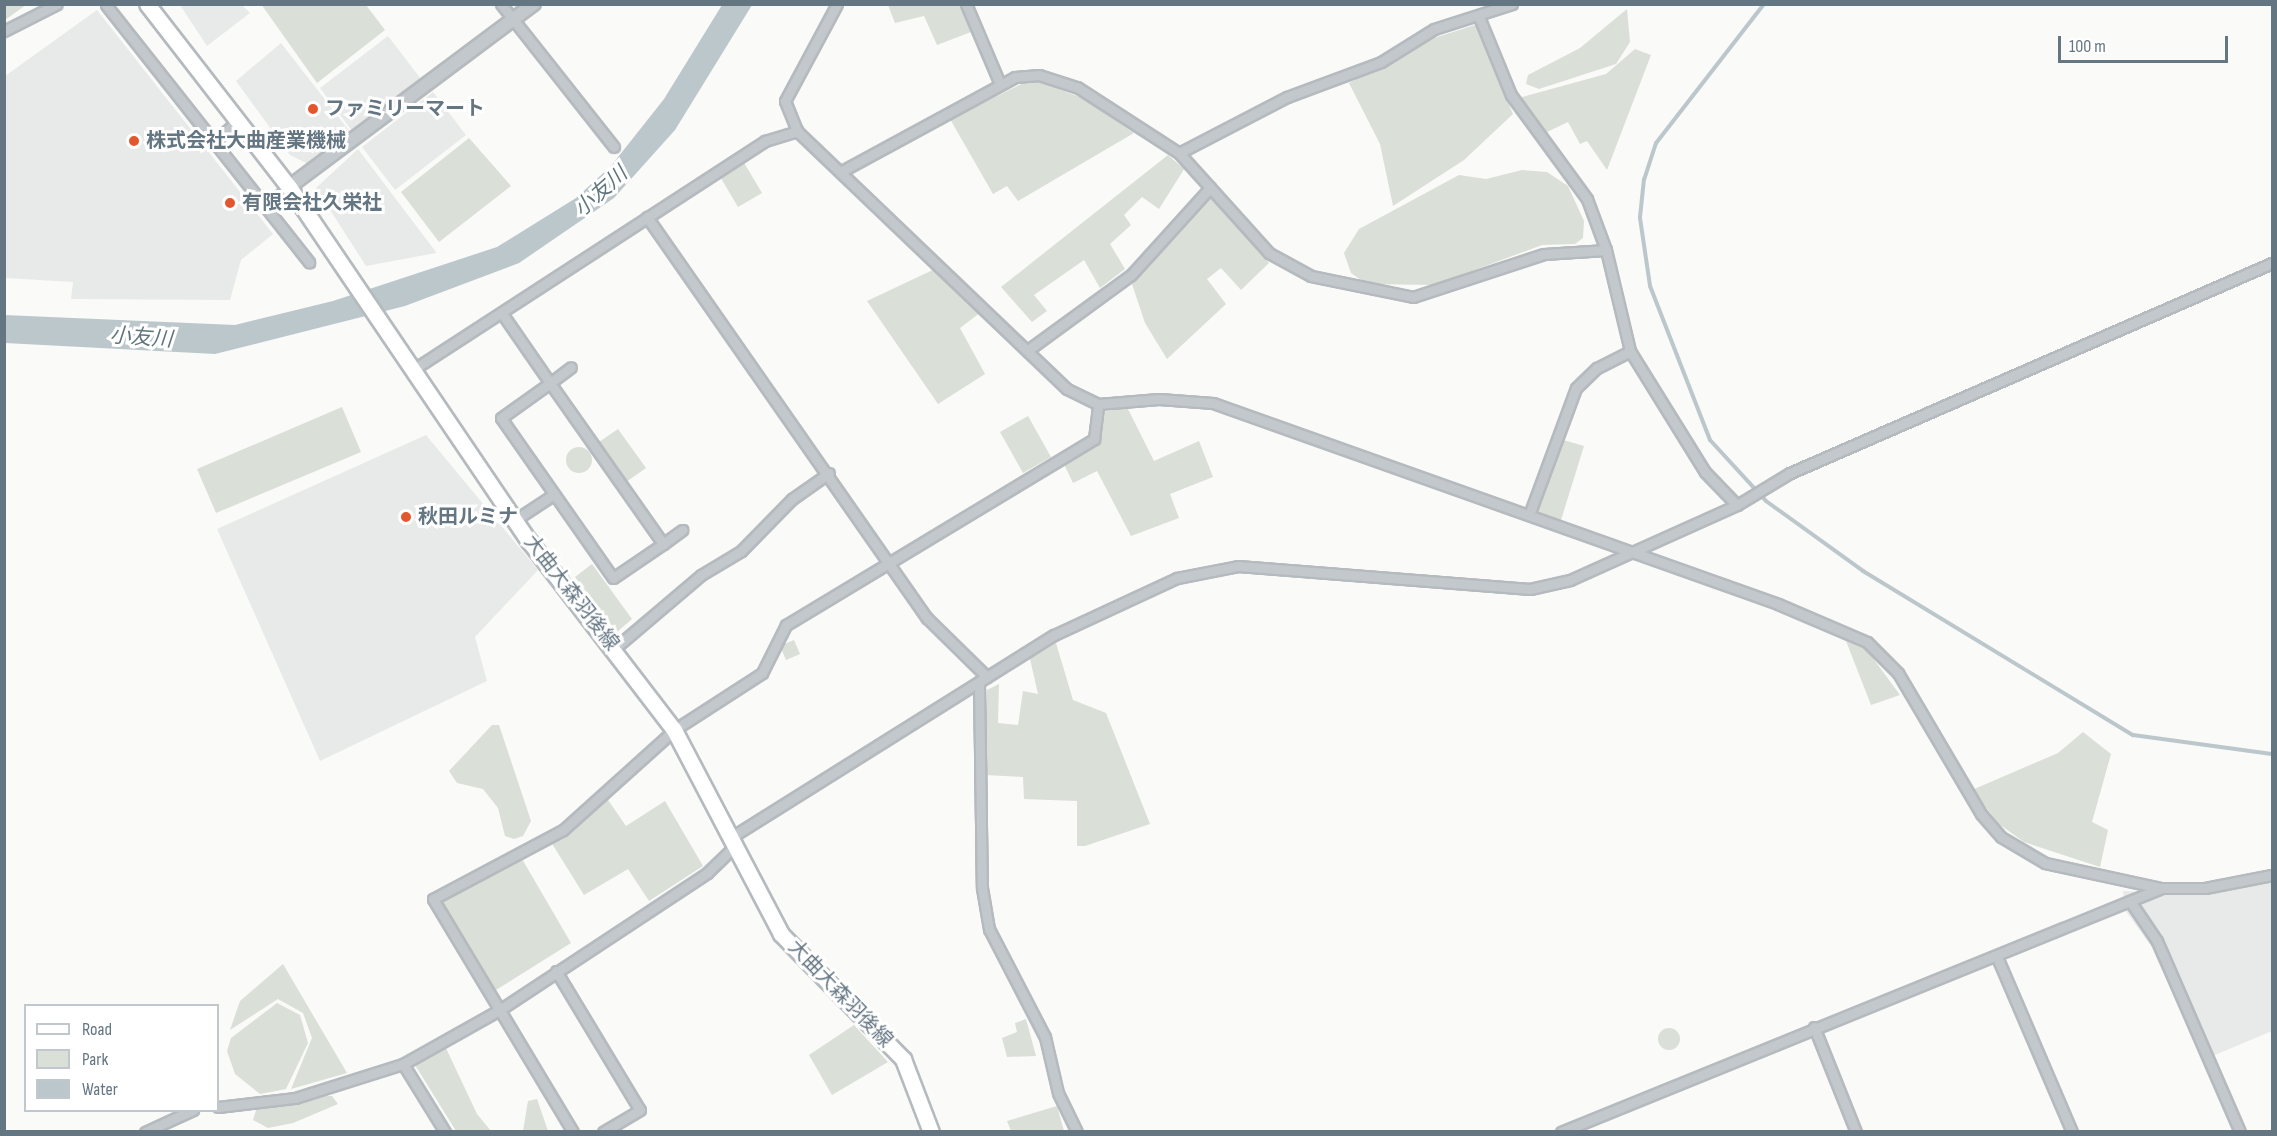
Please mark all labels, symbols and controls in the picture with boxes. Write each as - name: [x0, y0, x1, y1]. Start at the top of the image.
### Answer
- scale bar: [2061, 24, 2230, 62]
- text: 100 m: [2069, 36, 2106, 57]
- place label: ファミリーマート: [325, 97, 485, 121]
- marker: ファミリーマート: [306, 102, 320, 116]
- place label: 株式会社大曲産業機械: [146, 129, 346, 153]
- marker: 株式会社大曲産業機械: [127, 134, 141, 148]
- water label: 小友川: [569, 162, 633, 222]
- place label: 有限会社久栄社: [242, 191, 382, 215]
- marker: 有限会社久栄社: [223, 196, 237, 210]
- water label: 小友川: [109, 323, 173, 353]
- place label: 秋田ルミナ: [418, 505, 518, 529]
- marker: 秋田ルミナ: [399, 510, 413, 524]
- street label: 大曲大森羽後線: [518, 530, 624, 656]
- street label: 大曲大森羽後線: [783, 935, 897, 1053]
- legend: [24, 1004, 219, 1112]
- text: Road: [82, 1019, 112, 1040]
- text: Park: [82, 1049, 108, 1070]
- text: Water: [82, 1079, 118, 1100]

